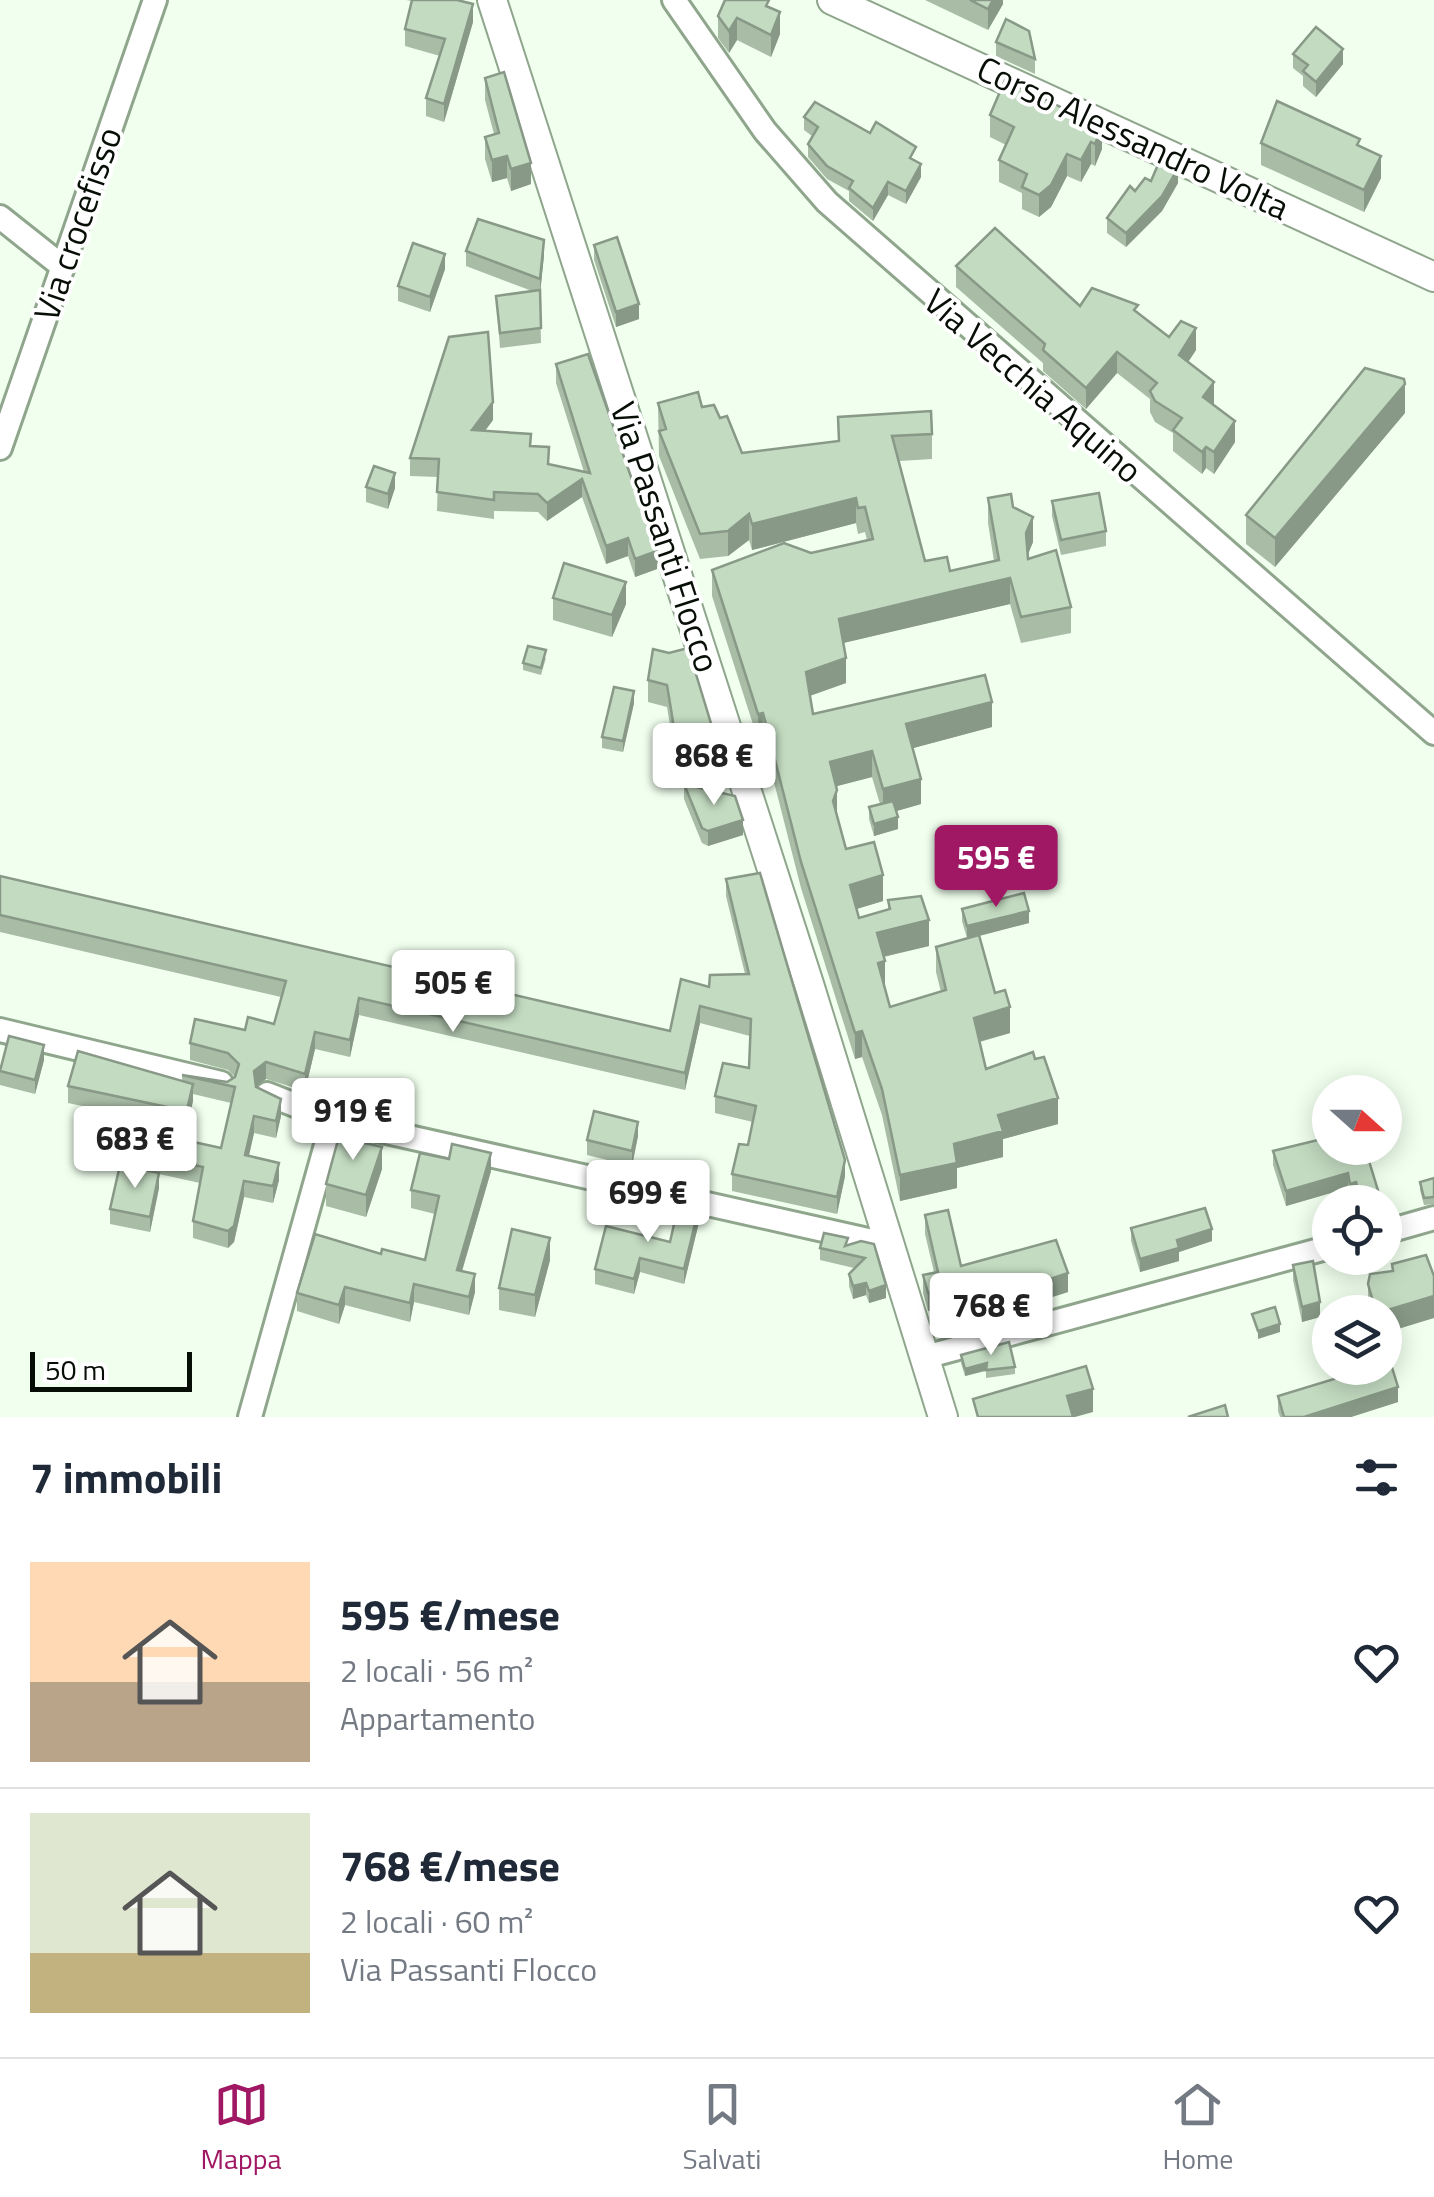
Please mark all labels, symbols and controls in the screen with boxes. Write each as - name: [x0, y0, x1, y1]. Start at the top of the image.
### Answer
- street label: Corso Alessandro Volta: [968, 41, 1299, 233]
- street label: Via crocefisso: [19, 119, 135, 328]
- street label: Via Vecchia Aquino: [912, 275, 1155, 496]
- street label: Via Passanti Flocco: [597, 395, 735, 679]
- pin: 868 €: [644, 723, 784, 808]
- text: 868 €: [675, 731, 753, 779]
- pin: 595 €: [926, 825, 1066, 910]
- text: 595 €: [957, 833, 1035, 881]
- pin: 505 €: [383, 950, 523, 1035]
- text: 505 €: [414, 958, 492, 1006]
- north arrow: [1312, 1075, 1402, 1165]
- map controls: [1312, 1075, 1402, 1385]
- pin: 919 €: [283, 1078, 423, 1163]
- text: 919 €: [314, 1086, 392, 1134]
- pin: 683 €: [65, 1106, 205, 1191]
- text: 683 €: [96, 1114, 174, 1162]
- pin: 699 €: [578, 1160, 718, 1245]
- text: 699 €: [609, 1168, 687, 1216]
- button: locate: [1312, 1185, 1402, 1275]
- pin: 768 €: [921, 1273, 1061, 1358]
- text: 768 €: [952, 1281, 1030, 1329]
- button: layers: [1312, 1295, 1402, 1385]
- scale bar: [30, 1347, 192, 1392]
- text: 50 m: [45, 1348, 106, 1391]
- text: 7 immobili: [30, 1445, 222, 1509]
- icon: filters: [1349, 1450, 1404, 1505]
- text: 595 €/mese: [340, 1582, 560, 1646]
- icon: home: [110, 1602, 230, 1722]
- icon: heart: [1349, 1635, 1404, 1690]
- text: 2 locali · 56 m²: [340, 1646, 533, 1694]
- text: Appartamento: [340, 1694, 535, 1742]
- text: 768 €/mese: [340, 1833, 560, 1897]
- icon: home: [110, 1853, 230, 1973]
- icon: heart: [1349, 1886, 1404, 1941]
- text: 2 locali · 60 m²: [340, 1897, 533, 1945]
- text: Via Passanti Flocco: [340, 1945, 597, 1993]
- tab: Mappa: [200, 2077, 282, 2180]
- tab: Salvati: [683, 2077, 761, 2180]
- tab: Home: [1162, 2077, 1234, 2180]

